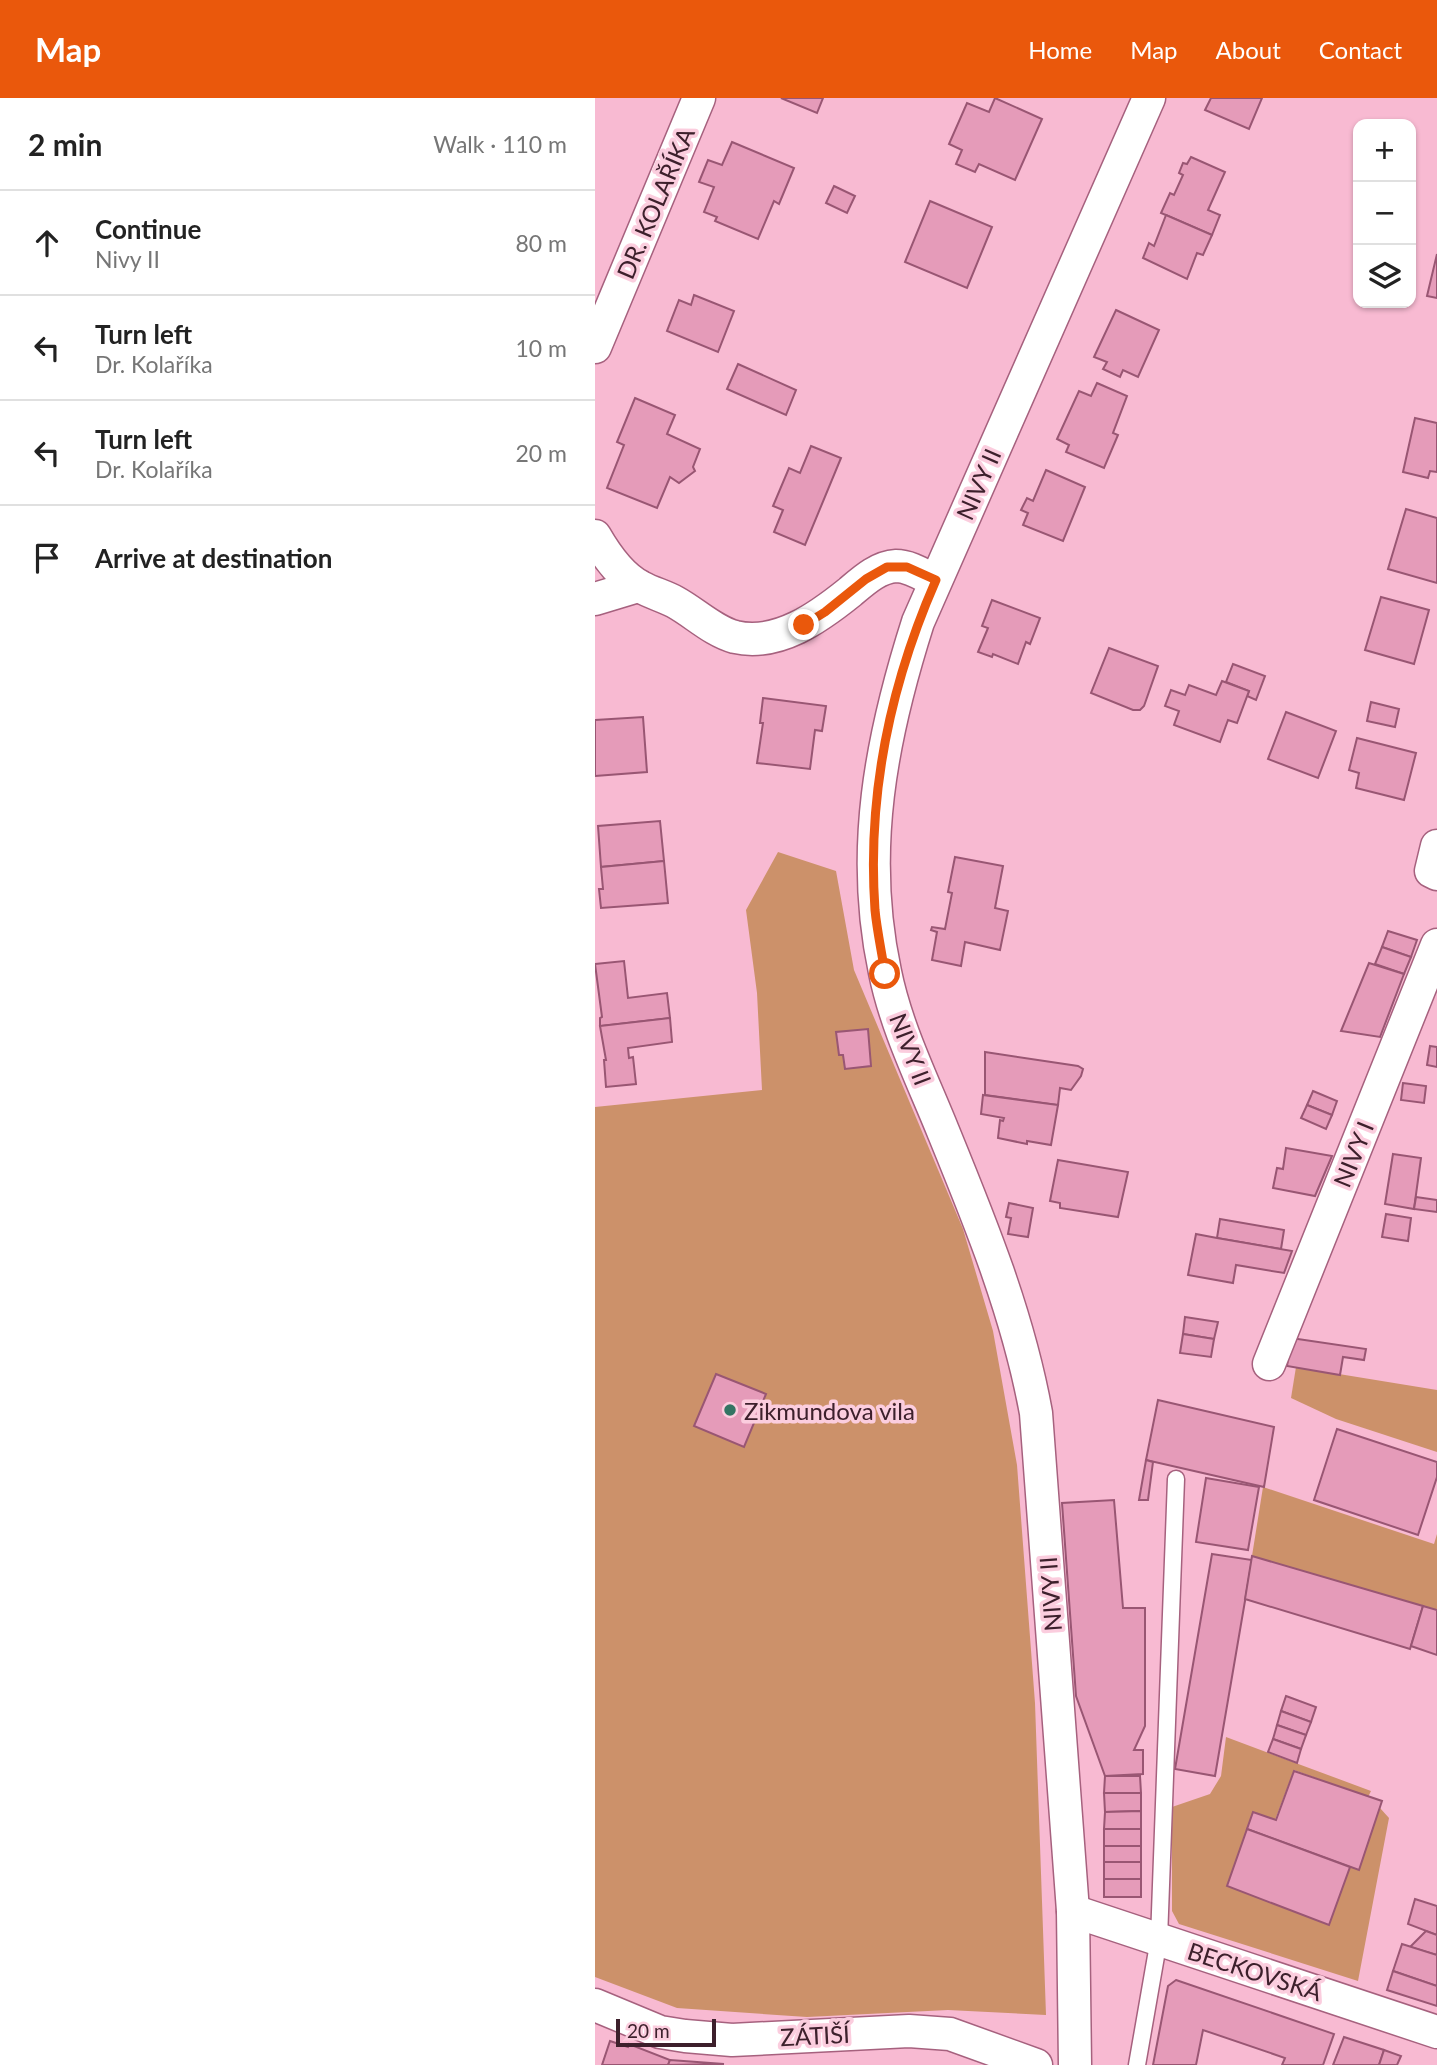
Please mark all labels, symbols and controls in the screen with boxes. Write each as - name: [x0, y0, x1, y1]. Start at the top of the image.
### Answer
- text: Map: [35, 29, 101, 69]
- text: Home: [1028, 35, 1092, 64]
- text: Map: [1130, 35, 1178, 64]
- text: About: [1216, 35, 1281, 64]
- text: Contact: [1319, 35, 1402, 64]
- map controls: [1353, 119, 1416, 308]
- button: +: [1353, 119, 1416, 182]
- street label: DR. KOLAŘÍKA: [610, 122, 700, 283]
- text: 2 min: [28, 126, 102, 162]
- text: Walk · 110 m: [433, 130, 567, 158]
- button: −: [1353, 182, 1416, 245]
- text: Continue: [95, 213, 201, 245]
- icon: ahead: [28, 224, 66, 262]
- text: 80 m: [516, 229, 567, 257]
- text: Nivy II: [95, 245, 160, 273]
- button: layers: [1353, 245, 1416, 308]
- text: Turn left: [95, 318, 192, 350]
- icon: left: [28, 329, 66, 367]
- text: 10 m: [516, 334, 567, 362]
- text: Dr. Kolaříka: [95, 350, 213, 378]
- text: Turn left: [95, 423, 192, 455]
- icon: left: [28, 434, 66, 472]
- text: 20 m: [516, 439, 567, 467]
- street label: NIVY II: [950, 444, 1006, 524]
- text: Dr. Kolaříka: [95, 455, 213, 483]
- icon: arrive: [28, 539, 66, 577]
- text: Arrive at destination: [95, 542, 332, 574]
- route end: [788, 609, 819, 640]
- route start: [869, 958, 900, 989]
- street label: NIVY II: [884, 1009, 938, 1089]
- street label: NIVY I: [1327, 1117, 1379, 1191]
- place label: Zikmundova vila: [744, 1396, 915, 1425]
- marker: Zikmundova vila: [722, 1402, 738, 1418]
- street label: NIVY II: [1033, 1556, 1067, 1632]
- street label: BECKOVSKÁ: [1184, 1936, 1327, 2007]
- scale bar: [616, 2016, 716, 2048]
- text: 20 m: [627, 2019, 670, 2042]
- street label: ZÁTIŠÍ: [779, 2019, 852, 2051]

